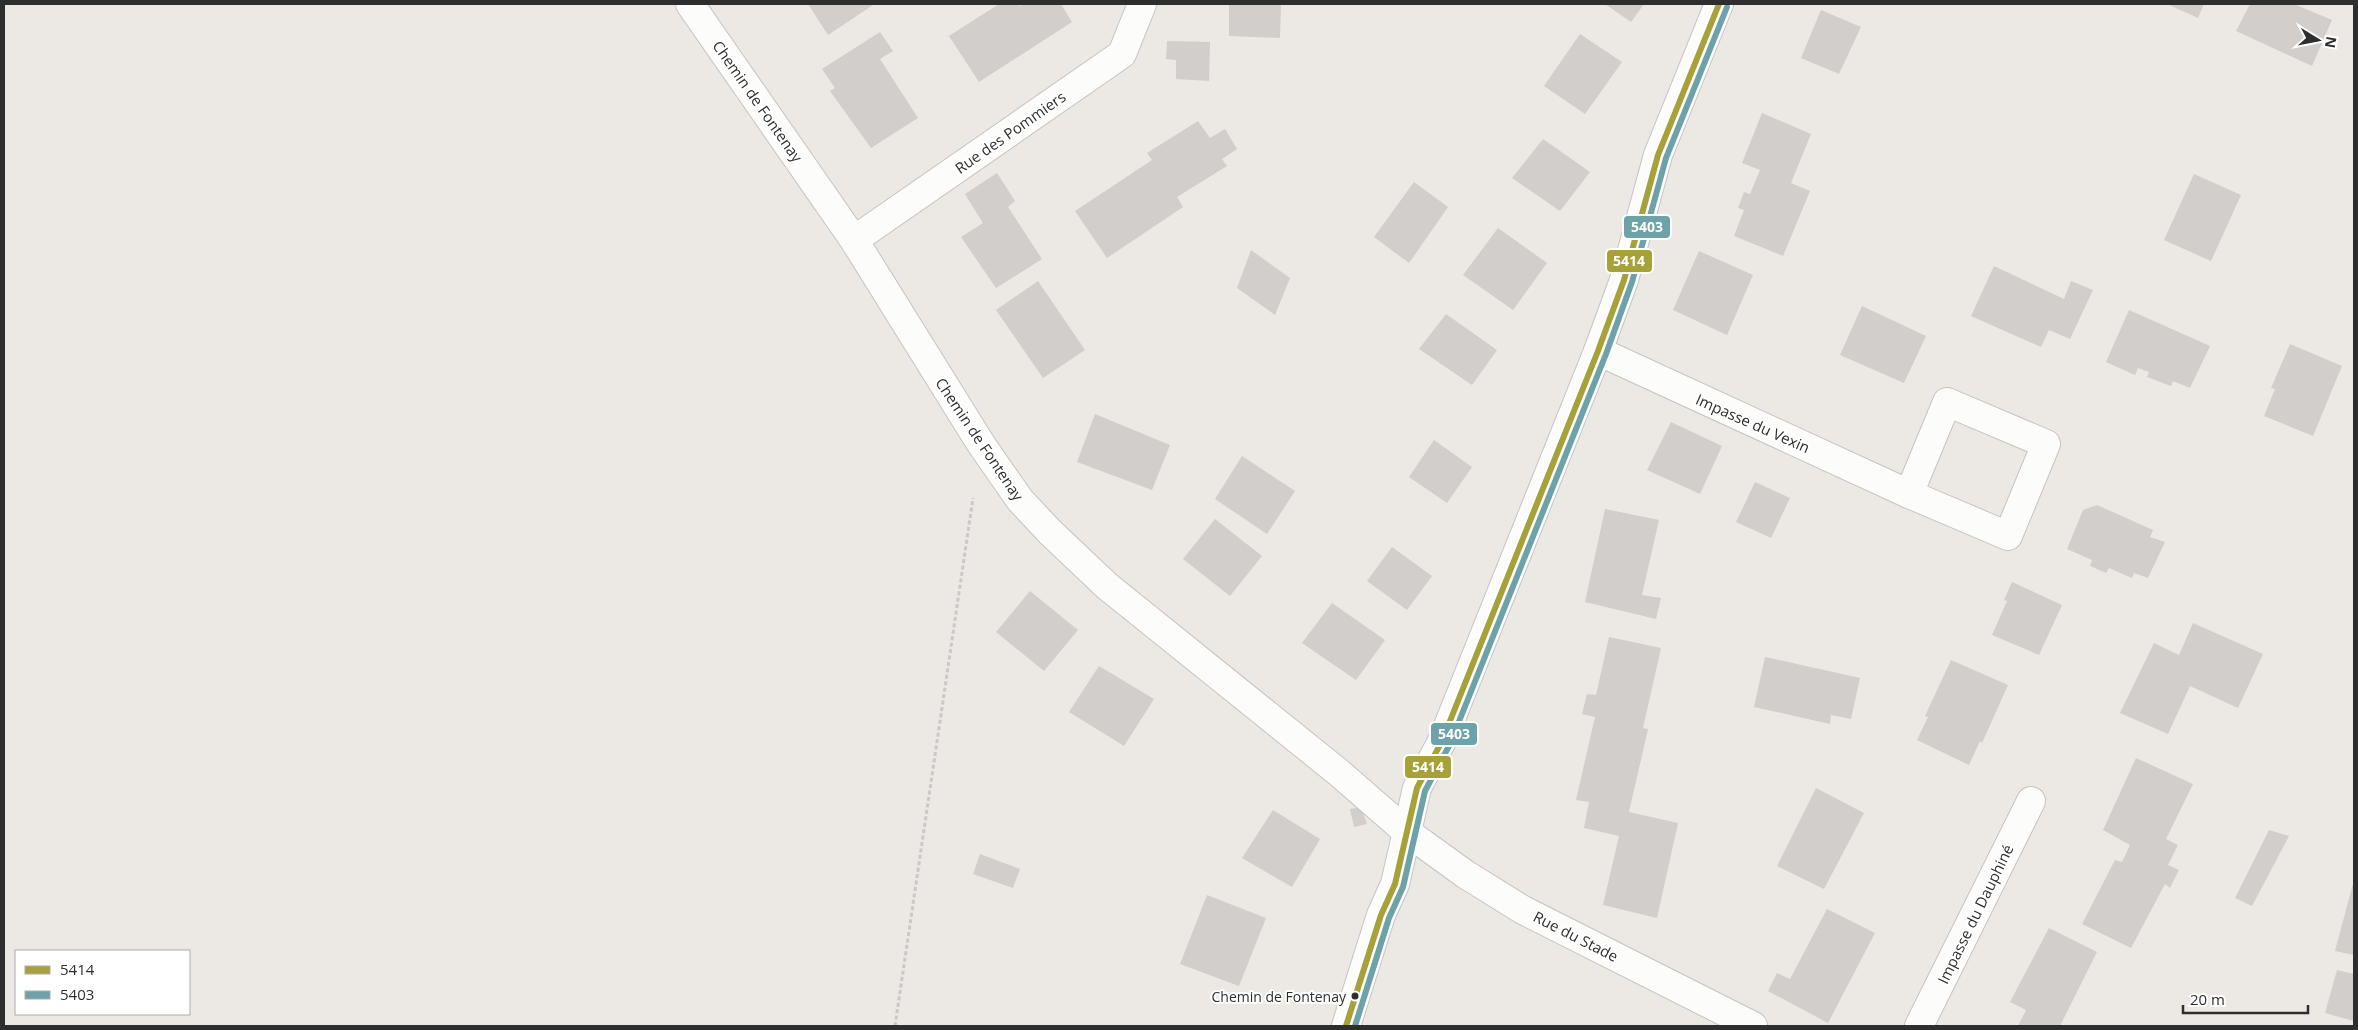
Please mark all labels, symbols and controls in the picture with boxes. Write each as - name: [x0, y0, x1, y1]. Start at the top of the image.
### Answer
- north arrow: [2293, 15, 2343, 65]
- text: N: [2321, 35, 2342, 50]
- street label: Chemin de Fontenay: [708, 36, 808, 166]
- street label: Rue des Pommiers: [951, 86, 1069, 178]
- line badge: 5403: [1623, 215, 1671, 239]
- text: 5403: [1631, 217, 1663, 236]
- line badge: 5414: [1606, 249, 1653, 273]
- text: 5414: [1613, 251, 1645, 270]
- street label: Chemin de Fontenay: [931, 374, 1029, 505]
- street label: Impasse du Vexin: [1693, 389, 1813, 457]
- line badge: 5403: [1430, 722, 1478, 746]
- text: 5403: [1438, 724, 1470, 743]
- line badge: 5414: [1404, 755, 1452, 779]
- text: 5414: [1412, 757, 1444, 776]
- street label: Impasse du Dauphiné: [1933, 841, 2017, 987]
- street label: Rue du Stade: [1530, 906, 1622, 966]
- legend: [15, 950, 190, 1015]
- text: 5414: [60, 959, 95, 979]
- scale bar: [2183, 982, 2308, 1014]
- text: 5403: [60, 984, 94, 1004]
- place label: Chemin de Fontenay: [1211, 987, 1347, 1006]
- text: 20 m: [2190, 989, 2225, 1009]
- marker: Chemin de Fontenay: [1350, 991, 1360, 1001]

